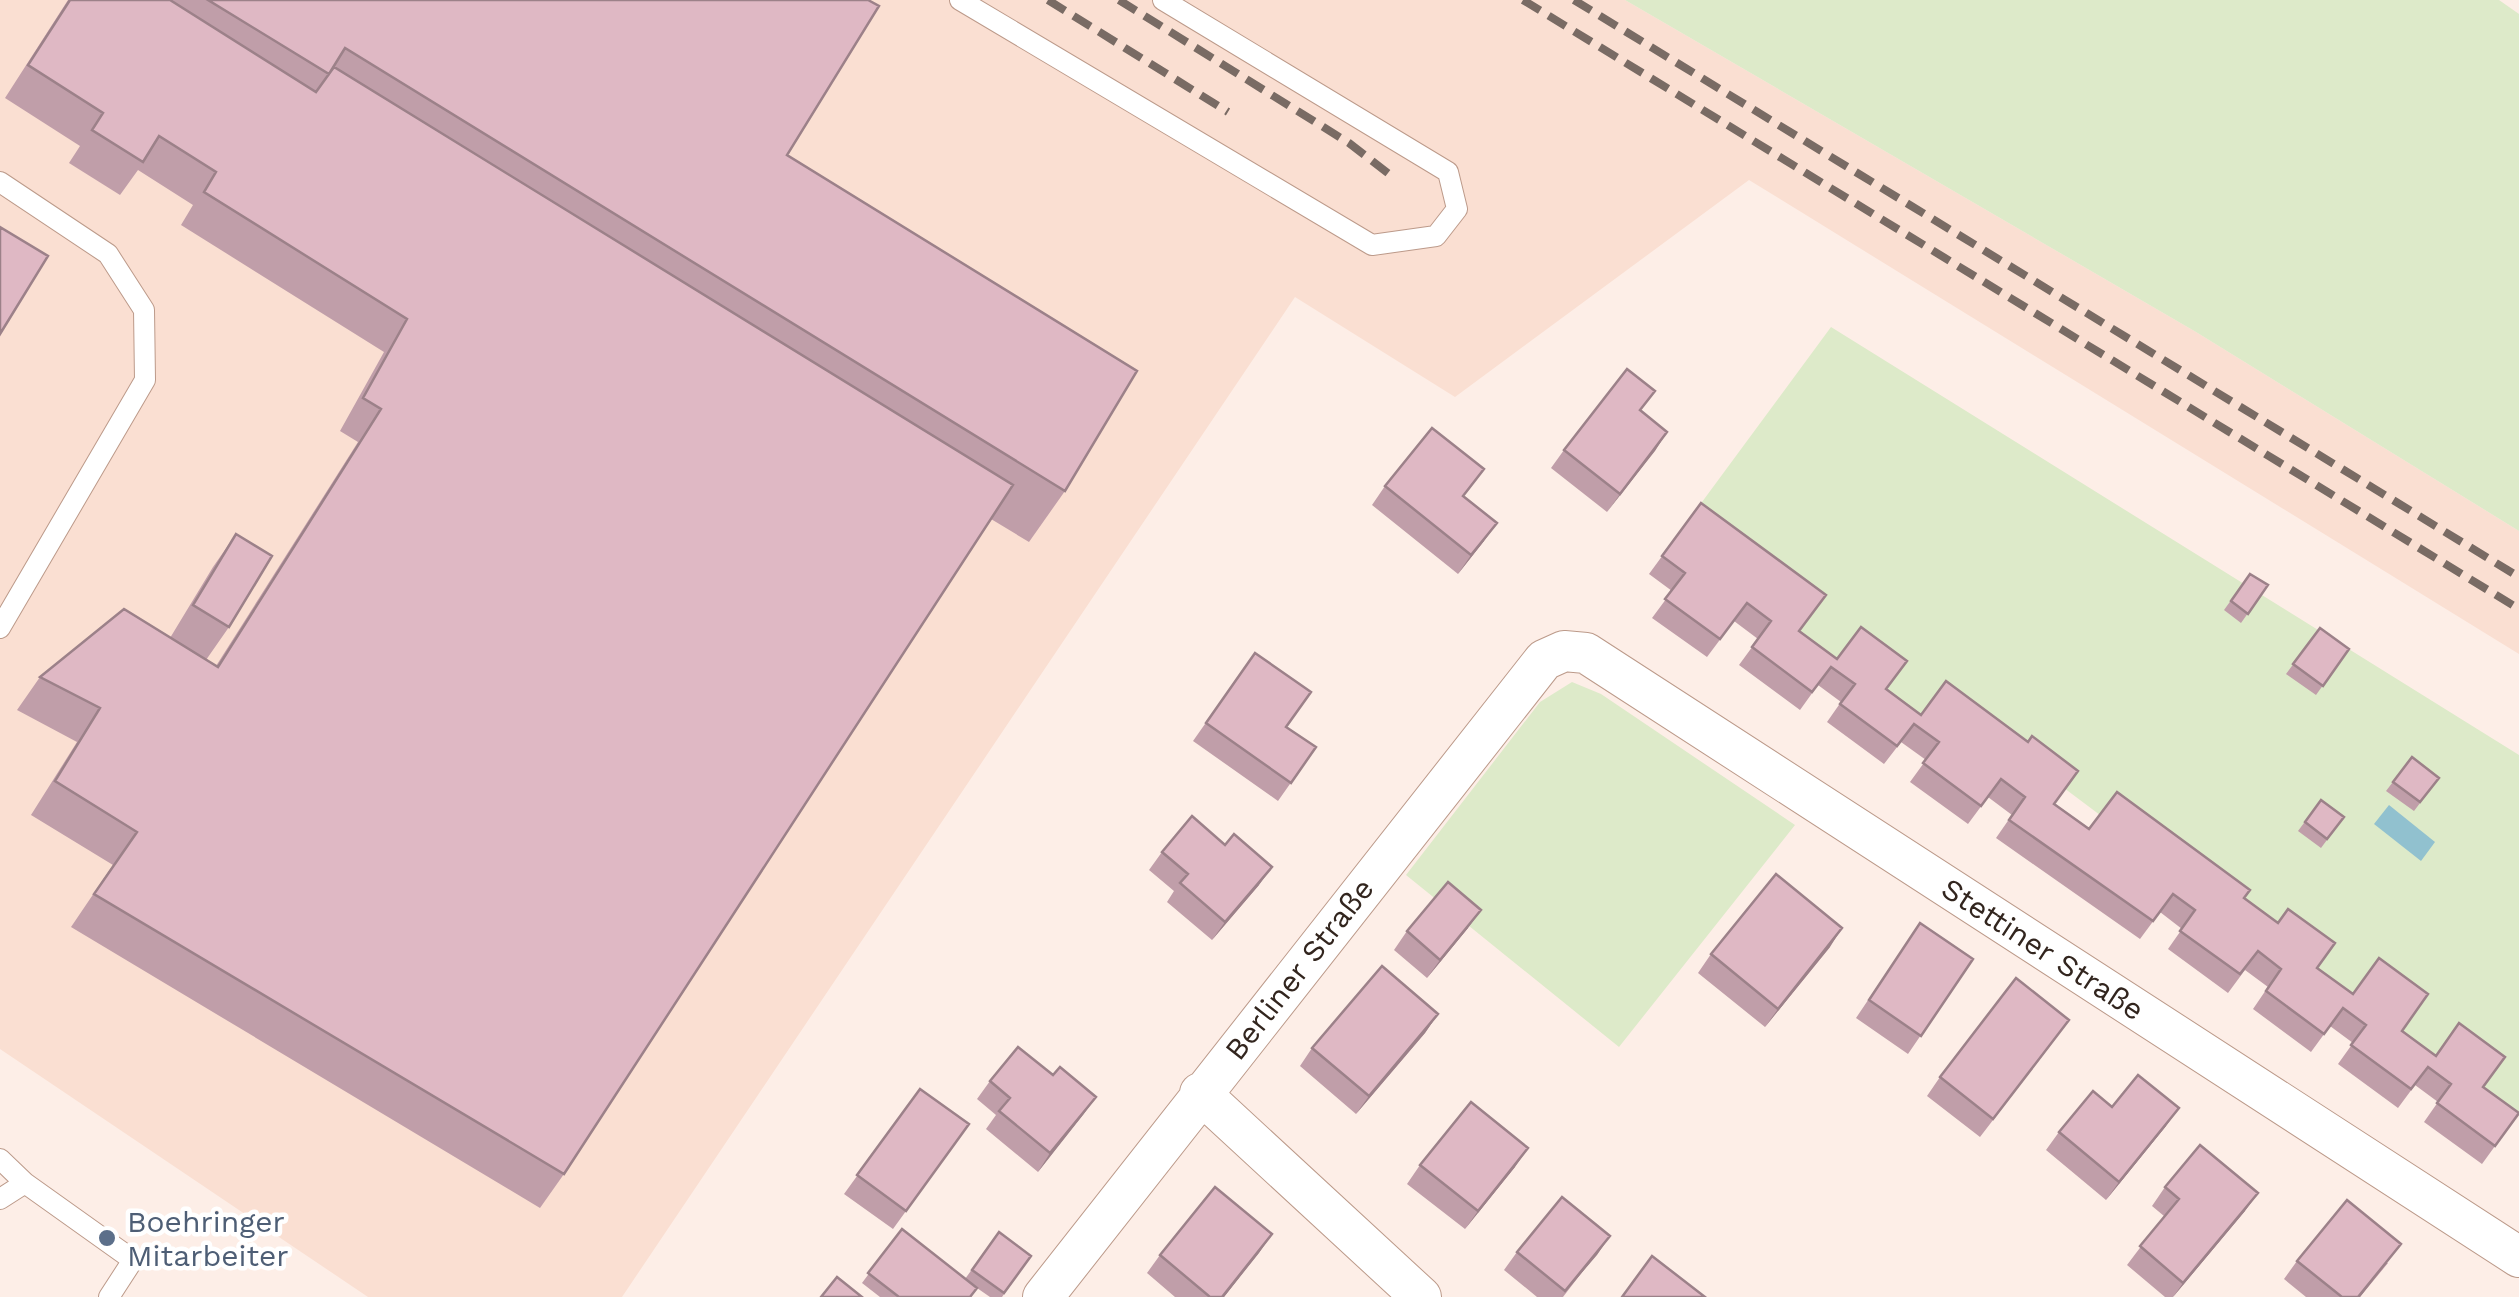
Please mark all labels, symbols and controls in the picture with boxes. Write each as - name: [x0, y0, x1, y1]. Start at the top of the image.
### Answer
- street label: Berliner Straße: [1217, 871, 1381, 1067]
- street label: Stettiner Straße: [1935, 871, 2151, 1027]
- place label: Boehringer Mitarbeiter: [127, 1204, 289, 1273]
- marker: Boehringer Mitarbeiter: [96, 1227, 118, 1249]

